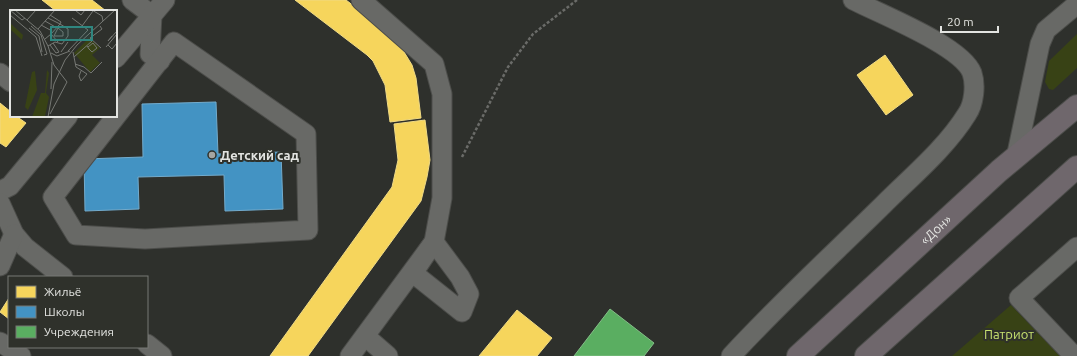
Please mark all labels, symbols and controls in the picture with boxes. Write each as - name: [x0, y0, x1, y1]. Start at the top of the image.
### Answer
- scale bar: [941, 8, 998, 34]
- inset map: [10, 10, 117, 117]
- text: 20 m: [947, 15, 974, 28]
- place label: Детский сад: [220, 148, 300, 162]
- marker: Детский сад: [207, 150, 217, 160]
- street label: «Дон»: [917, 212, 954, 247]
- legend: [8, 276, 148, 348]
- text: Жильё: [44, 285, 81, 298]
- text: Школы: [44, 305, 85, 318]
- text: Учреждения: [44, 325, 114, 338]
- park label: Патриот: [984, 327, 1034, 341]

